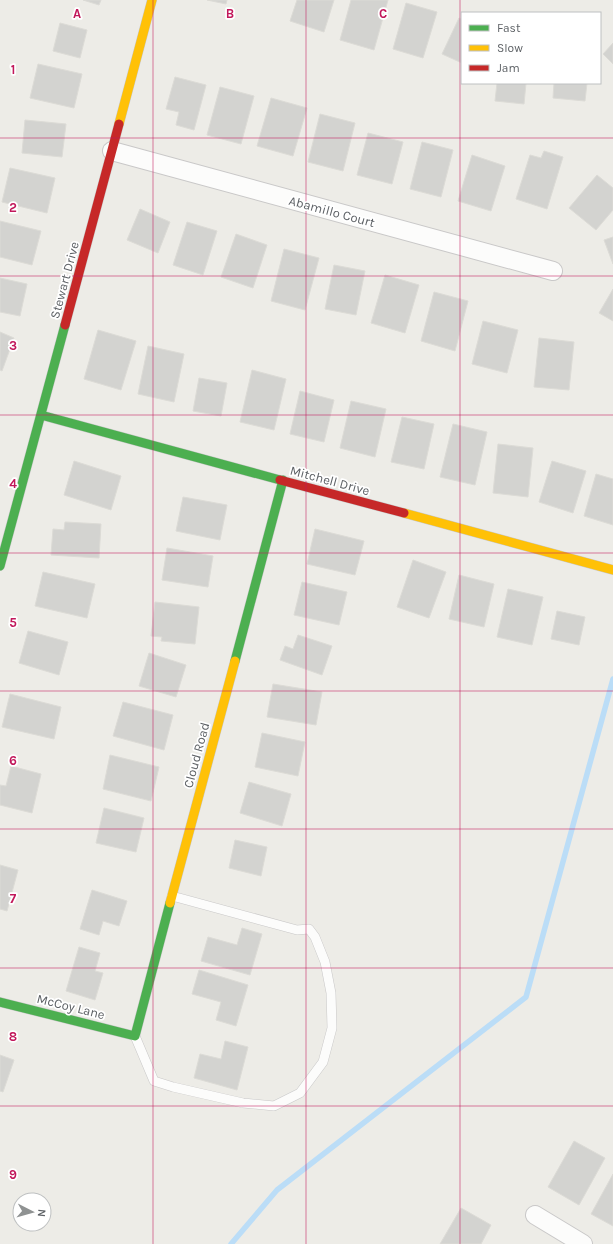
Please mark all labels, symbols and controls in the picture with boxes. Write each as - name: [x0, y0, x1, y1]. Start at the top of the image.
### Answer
- text: A: [73, 6, 81, 21]
- text: B: [226, 6, 234, 21]
- text: C: [379, 6, 387, 21]
- legend: [461, 12, 601, 84]
- text: Fast: [497, 21, 521, 35]
- text: Slow: [497, 41, 523, 55]
- text: Jam: [497, 61, 520, 75]
- text: 1: [11, 62, 15, 77]
- street label: Abamillo Court: [287, 193, 377, 230]
- text: 2: [9, 200, 17, 215]
- street label: Stewart Drive: [47, 240, 82, 320]
- text: 3: [9, 338, 17, 353]
- street label: Mitchell Drive: [288, 463, 372, 498]
- text: 4: [9, 476, 17, 491]
- text: 5: [9, 615, 17, 630]
- street label: Cloud Road: [181, 721, 212, 790]
- text: 6: [9, 753, 17, 768]
- text: 7: [10, 891, 17, 906]
- street label: McCoy Lane: [35, 991, 107, 1022]
- text: 8: [9, 1029, 17, 1044]
- text: 9: [9, 1167, 17, 1182]
- north arrow: [12, 1192, 52, 1232]
- text: N: [35, 1208, 48, 1218]

